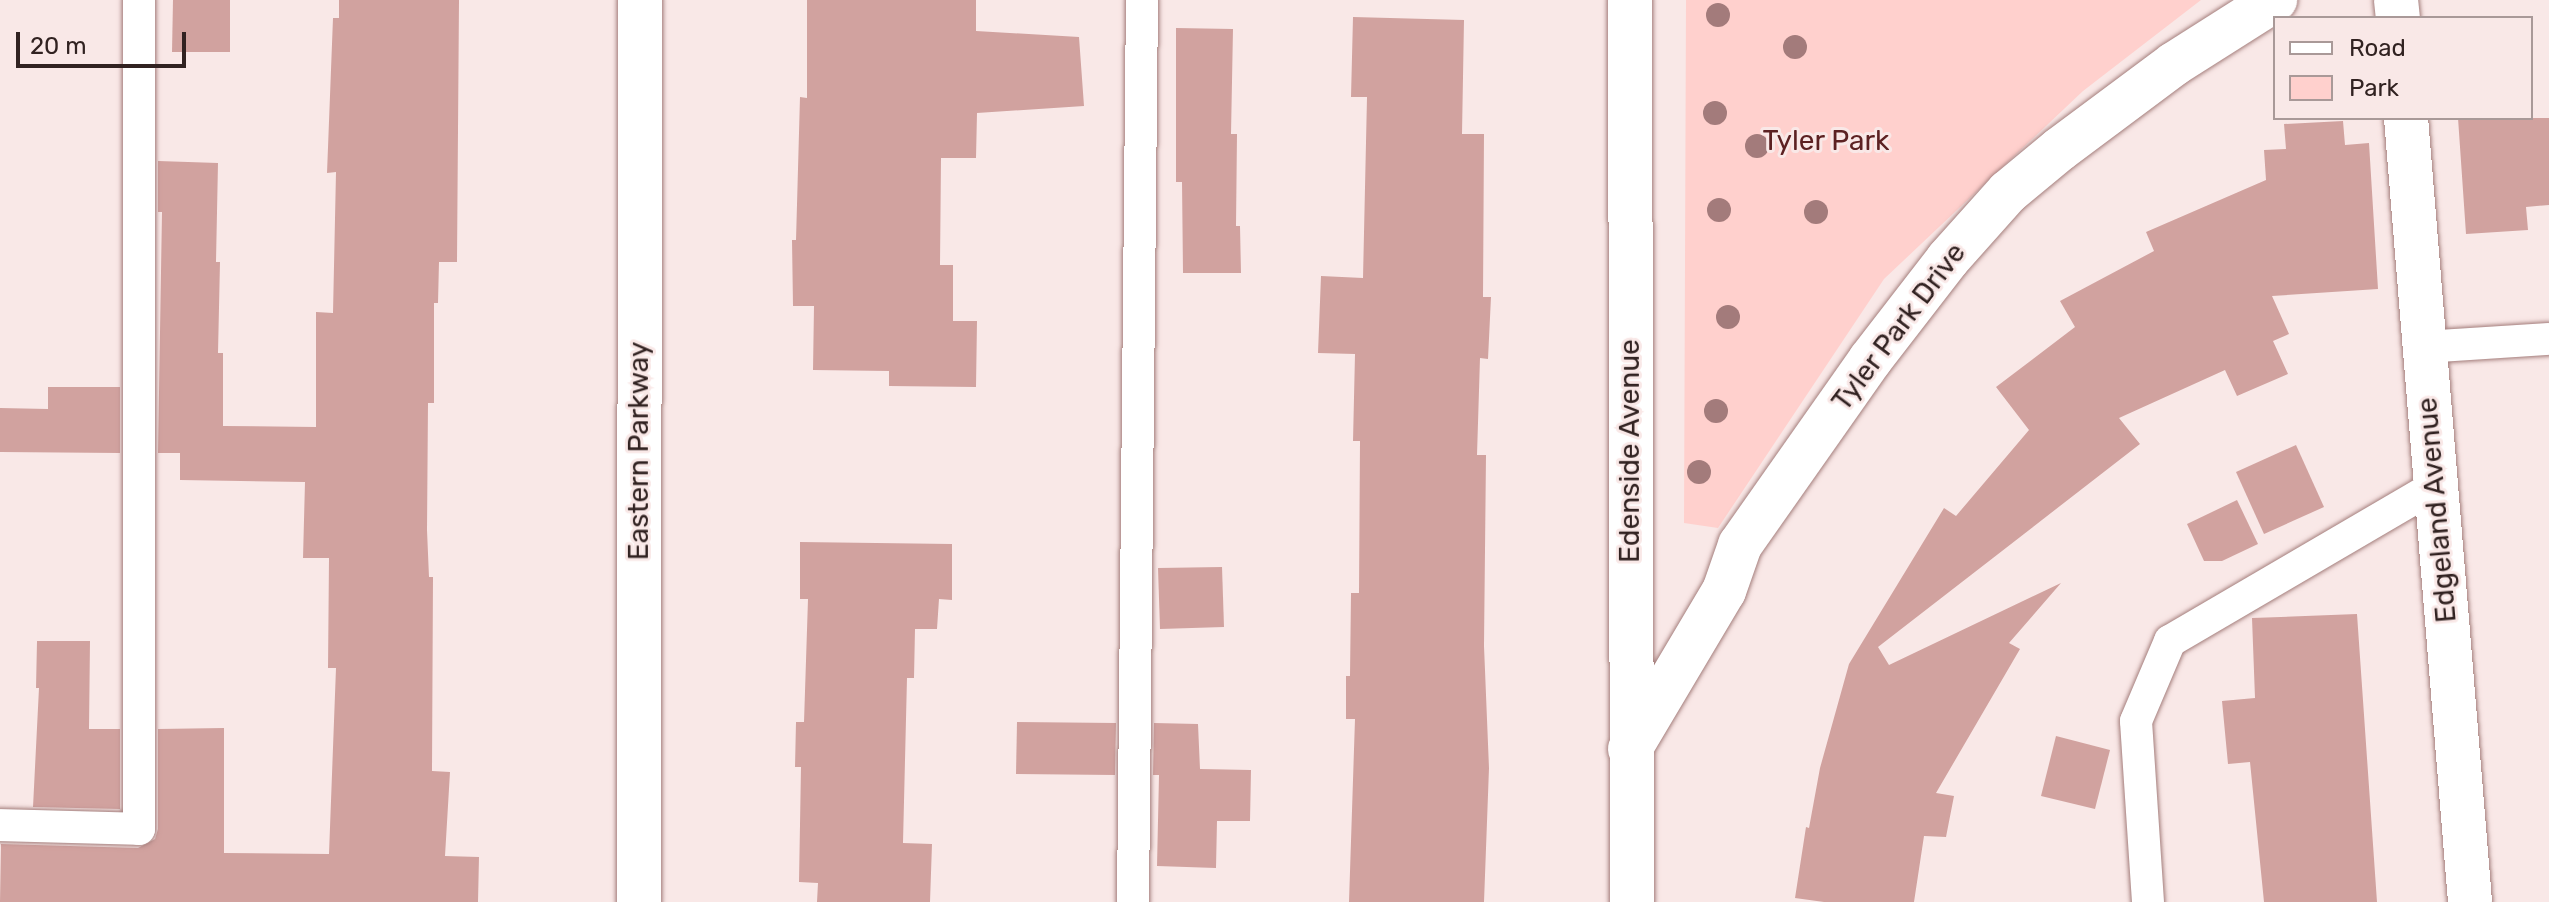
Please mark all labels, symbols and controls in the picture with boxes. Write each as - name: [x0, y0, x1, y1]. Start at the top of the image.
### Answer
- scale bar: [20, 16, 190, 66]
- legend: [2273, 16, 2533, 120]
- text: 20 m: [30, 32, 87, 60]
- text: Road: [2349, 34, 2406, 62]
- text: Park: [2349, 74, 2399, 102]
- park label: Tyler Park: [1762, 124, 1890, 158]
- street label: Tyler Park Drive: [1825, 236, 1973, 418]
- street label: Edenside Avenue: [1613, 339, 1647, 563]
- street label: Eastern Parkway: [622, 342, 656, 560]
- street label: Edgeland Avenue: [2410, 396, 2464, 624]

